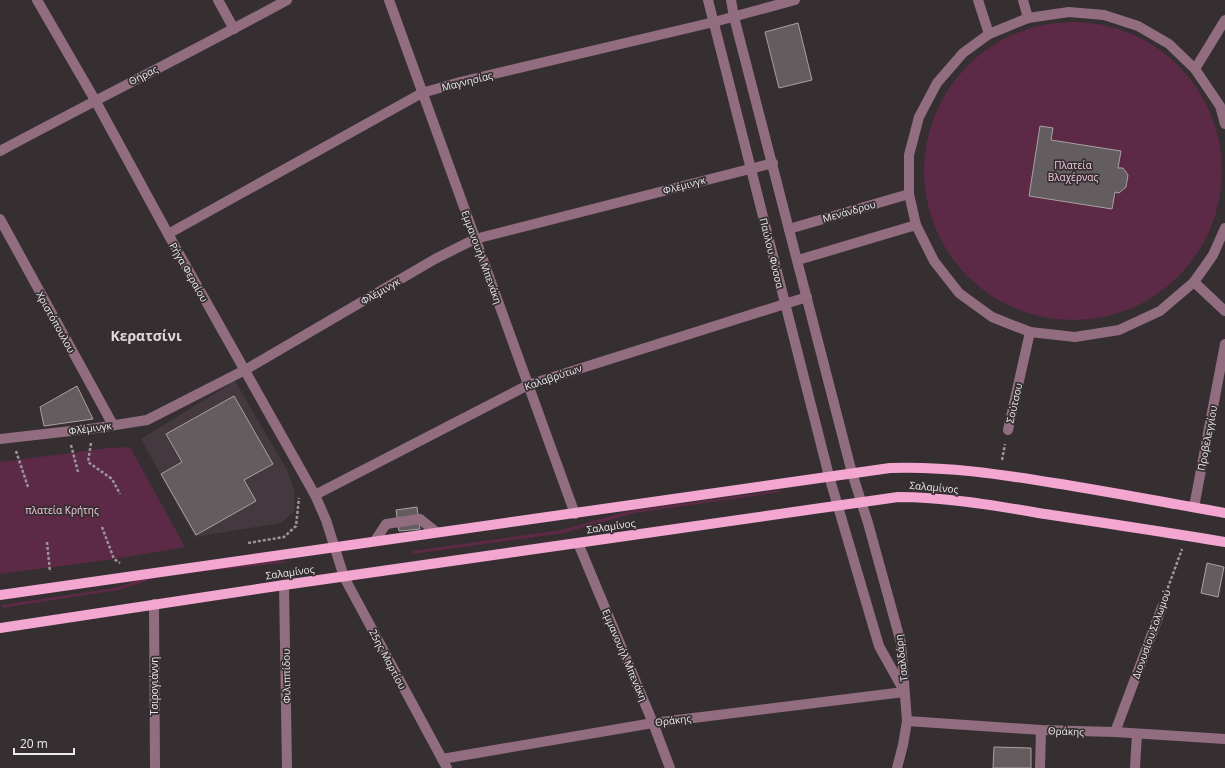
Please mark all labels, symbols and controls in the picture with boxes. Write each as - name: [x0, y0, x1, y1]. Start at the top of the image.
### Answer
- street label: Θήρας: [126, 62, 160, 88]
- street label: Μαγνησίας: [440, 68, 494, 94]
- park label: Πλατεία Βλαχέρνας: [1048, 158, 1098, 184]
- street label: Φλέμινγκ: [661, 172, 708, 197]
- street label: Μενάνδρου: [821, 197, 877, 225]
- street label: Εμμανουήλ Μπενάκη: [459, 208, 505, 306]
- street label: Παύλου Φύσσα: [757, 216, 787, 290]
- street label: Ρήγα Φεραίου: [166, 240, 212, 304]
- street label: Φλέμινγκ: [358, 274, 403, 308]
- street label: Χριστόπουλου: [33, 289, 79, 355]
- district label: Κερατσίνι: [110, 326, 182, 345]
- street label: Καλαβρύτων: [522, 361, 584, 393]
- street label: Σούτσου: [1003, 382, 1025, 424]
- street label: Προβελεγγίου: [1194, 404, 1220, 472]
- street label: Φλέμινγκ: [68, 418, 113, 438]
- street label: Σαλαμίνος: [909, 478, 959, 496]
- park label: πλατεία Κρήτης: [25, 503, 99, 517]
- street label: Σαλαμίνος: [586, 516, 636, 536]
- street label: Σαλαμίνος: [265, 562, 315, 582]
- street label: Διονυσίου Σολωμού: [1128, 587, 1174, 681]
- street label: Εμμανουήλ Μπενάκη: [599, 607, 651, 703]
- street label: 25ης Μαρτίου: [366, 626, 410, 692]
- street label: Τσαλδάρη: [891, 634, 911, 682]
- street label: Φιλιππίδου: [279, 649, 293, 703]
- street label: Τσιρογιάννη: [147, 657, 161, 715]
- street label: Θράκης: [654, 711, 692, 729]
- street label: Θράκης: [1048, 723, 1084, 739]
- scale bar: [14, 730, 74, 756]
- text: 20 m: [20, 735, 48, 752]

